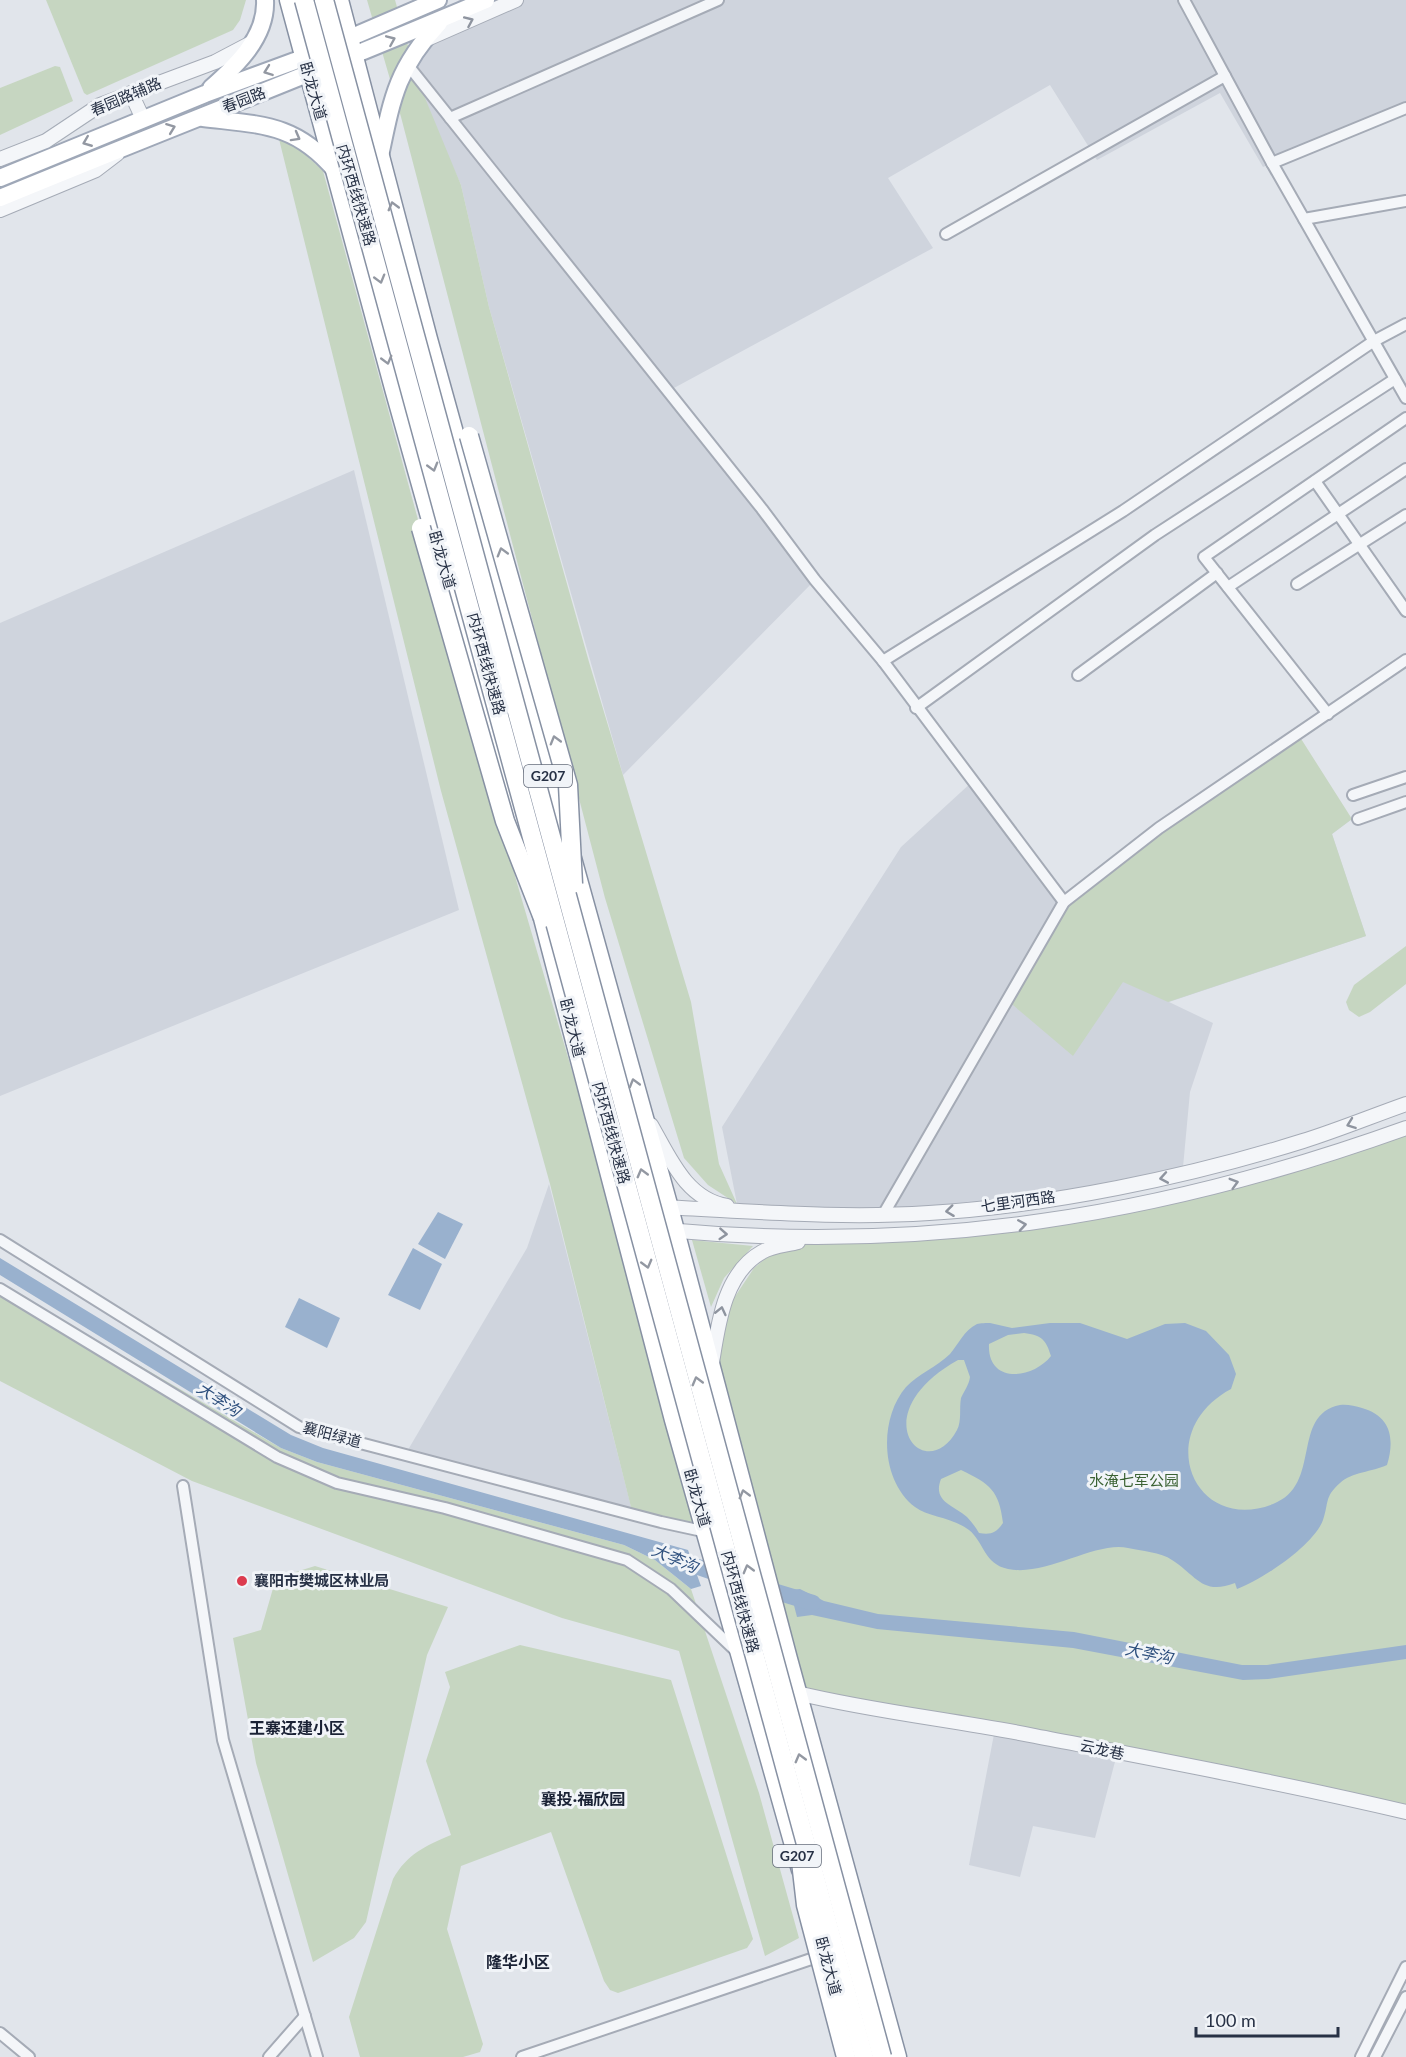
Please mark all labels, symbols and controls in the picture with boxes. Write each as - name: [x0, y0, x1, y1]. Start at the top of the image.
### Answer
- one-way arrow: [463, 16, 474, 28]
- one-way arrow: [385, 35, 396, 47]
- street label: 卧龙大道: [297, 59, 331, 122]
- one-way arrow: [263, 63, 274, 76]
- street label: 春园路辅路: [88, 73, 164, 119]
- street label: 春园路: [219, 83, 268, 116]
- one-way arrow: [165, 123, 176, 135]
- one-way arrow: [290, 130, 301, 141]
- one-way arrow: [82, 135, 93, 147]
- street label: 内环西线快速路: [334, 142, 380, 248]
- one-way arrow: [388, 201, 400, 212]
- one-way arrow: [373, 273, 385, 284]
- one-way arrow: [379, 355, 392, 365]
- one-way arrow: [426, 461, 438, 472]
- street label: 卧龙大道: [426, 528, 460, 591]
- one-way arrow: [497, 547, 509, 558]
- street label: 内环西线快速路: [465, 611, 509, 717]
- one-way arrow: [550, 735, 562, 745]
- road number: G207: [524, 765, 572, 787]
- street label: 卧龙大道: [557, 996, 589, 1059]
- one-way arrow: [628, 1078, 641, 1088]
- street label: 内环西线快速路: [590, 1080, 634, 1186]
- one-way arrow: [1346, 1116, 1357, 1129]
- one-way arrow: [636, 1168, 649, 1178]
- one-way arrow: [1159, 1171, 1169, 1184]
- one-way arrow: [1229, 1178, 1239, 1191]
- street label: 七里河西路: [979, 1187, 1056, 1215]
- one-way arrow: [946, 1204, 955, 1217]
- one-way arrow: [1017, 1220, 1027, 1232]
- one-way arrow: [718, 1227, 727, 1240]
- one-way arrow: [640, 1258, 652, 1269]
- one-way arrow: [714, 1306, 727, 1316]
- one-way arrow: [692, 1376, 705, 1386]
- water label: 大李沟: [194, 1378, 246, 1421]
- street label: 襄阳绿道: [301, 1418, 364, 1450]
- street label: 卧龙大道: [681, 1466, 715, 1529]
- park label: 水淹七军公园: [1089, 1471, 1179, 1489]
- one-way arrow: [739, 1489, 751, 1500]
- water label: 大李沟: [649, 1539, 703, 1576]
- street label: 内环西线快速路: [719, 1549, 763, 1655]
- one-way arrow: [743, 1565, 756, 1575]
- place label: 襄阳市樊城区林业局: [254, 1571, 389, 1589]
- marker: 襄阳市樊城区林业局: [235, 1574, 249, 1588]
- water label: 大李沟: [1124, 1638, 1177, 1667]
- district label: 王寨还建小区: [249, 1718, 345, 1737]
- street label: 云龙巷: [1078, 1736, 1126, 1763]
- one-way arrow: [794, 1753, 807, 1763]
- district label: 襄投·福欣园: [541, 1789, 625, 1808]
- road number: G207: [773, 1845, 821, 1867]
- street label: 卧龙大道: [813, 1934, 845, 1997]
- district label: 隆华小区: [486, 1952, 550, 1971]
- scale bar: [1196, 2000, 1338, 2038]
- text: 100 m: [1205, 2009, 1256, 2031]

